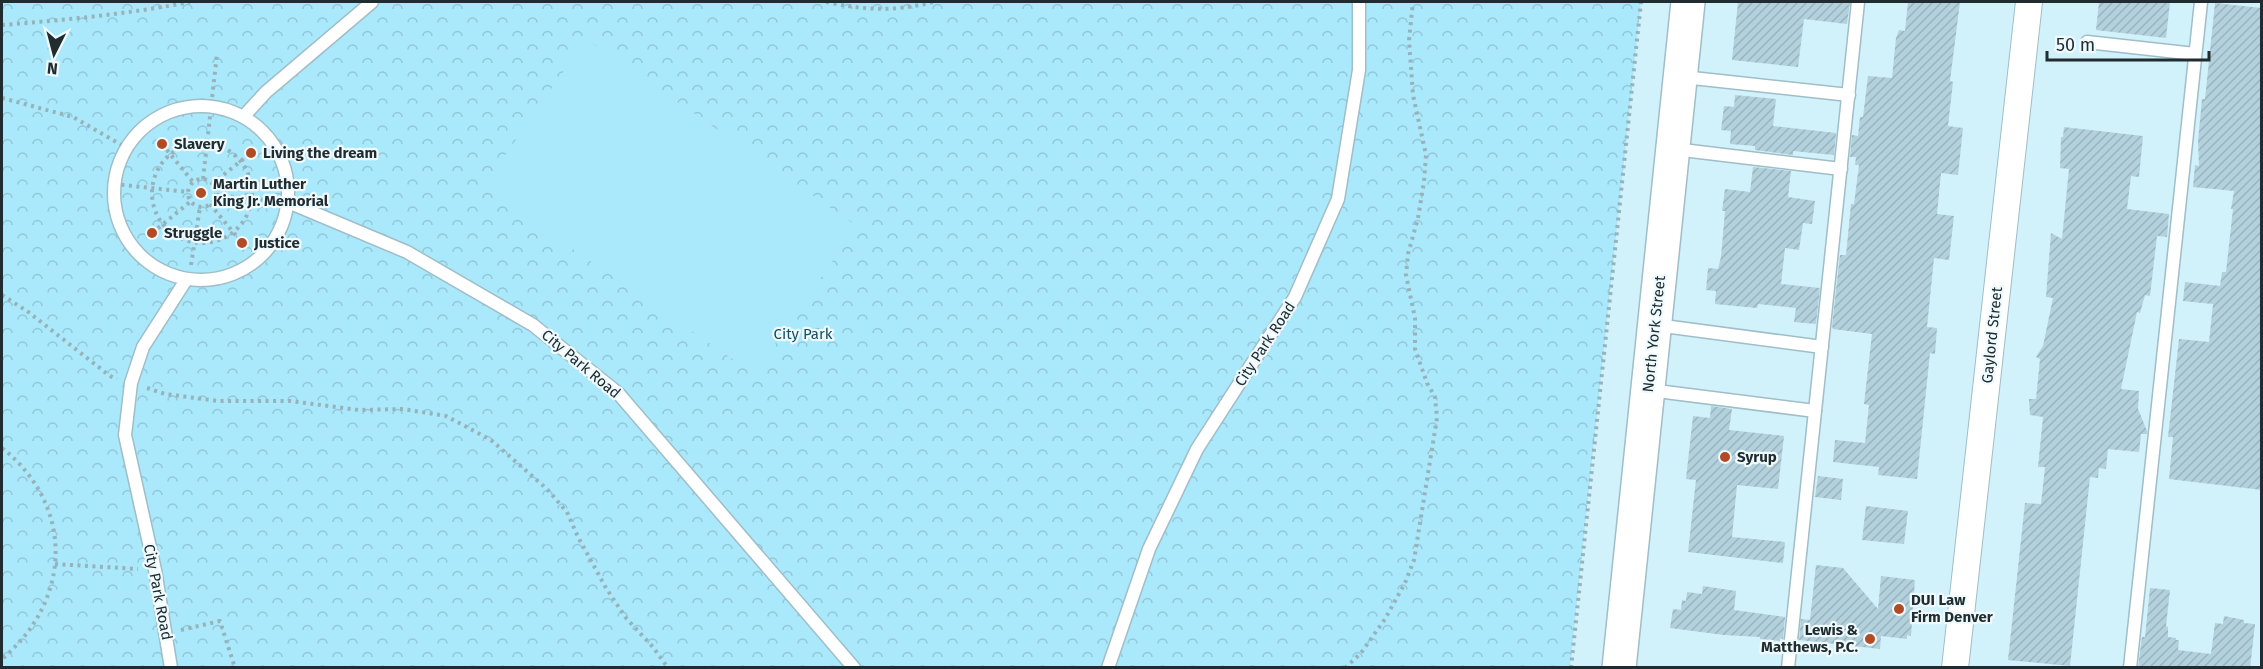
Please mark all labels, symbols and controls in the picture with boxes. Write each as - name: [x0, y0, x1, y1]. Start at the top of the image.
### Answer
- north arrow: [24, 24, 84, 84]
- scale bar: [2047, 24, 2209, 62]
- text: 50 m: [2056, 34, 2095, 56]
- text: N: [46, 58, 59, 78]
- place label: Slavery: [174, 135, 225, 153]
- marker: Slavery: [155, 137, 169, 151]
- place label: Living the dream: [263, 144, 377, 162]
- marker: Living the dream: [244, 146, 258, 160]
- place label: Martin Luther King Jr. Memorial: [213, 175, 329, 210]
- marker: Martin Luther King Jr. Memorial: [194, 186, 208, 200]
- place label: Struggle: [164, 224, 222, 242]
- marker: Struggle: [145, 226, 159, 240]
- place label: Justice: [253, 234, 300, 252]
- marker: Justice: [235, 236, 249, 250]
- street label: North York Street: [1639, 274, 1669, 393]
- street label: Gaylord Street: [1978, 285, 2006, 384]
- street label: City Park Road: [1231, 298, 1299, 390]
- park label: City Park: [774, 325, 833, 343]
- street label: City Park Road: [538, 326, 624, 402]
- place label: Syrup: [1737, 448, 1777, 466]
- marker: Syrup: [1718, 450, 1732, 464]
- street label: City Park Road: [140, 542, 176, 642]
- place label: DUI Law Firm Denver: [1911, 591, 1994, 626]
- marker: DUI Law Firm Denver: [1892, 602, 1906, 616]
- place label: Lewis & Matthews, P.C.: [1761, 621, 1859, 656]
- marker: Lewis & Matthews, P.C.: [1863, 632, 1877, 646]

